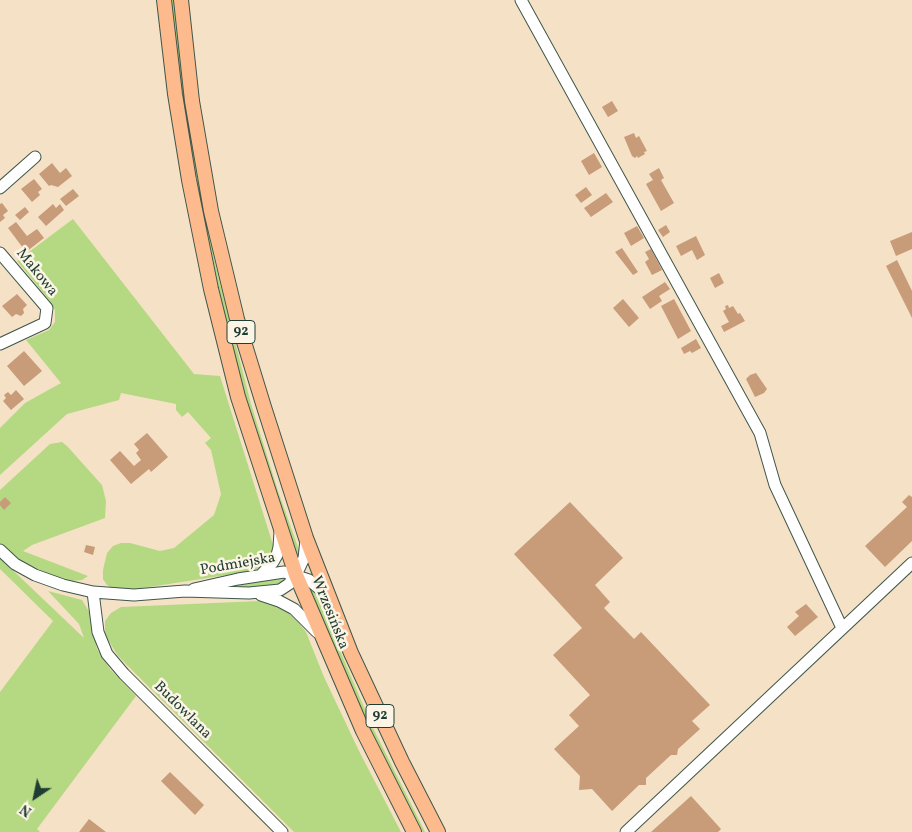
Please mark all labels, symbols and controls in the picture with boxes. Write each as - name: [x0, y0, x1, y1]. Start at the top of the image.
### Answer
- street label: Makowa: [11, 245, 61, 301]
- road number: 92: [227, 321, 255, 344]
- street label: Podmiejska: [199, 550, 277, 580]
- street label: Wrzesińska: [306, 574, 352, 652]
- street label: Budowlana: [149, 678, 215, 744]
- road number: 92: [366, 704, 394, 728]
- north arrow: [10, 772, 60, 822]
- text: N: [17, 799, 36, 821]

